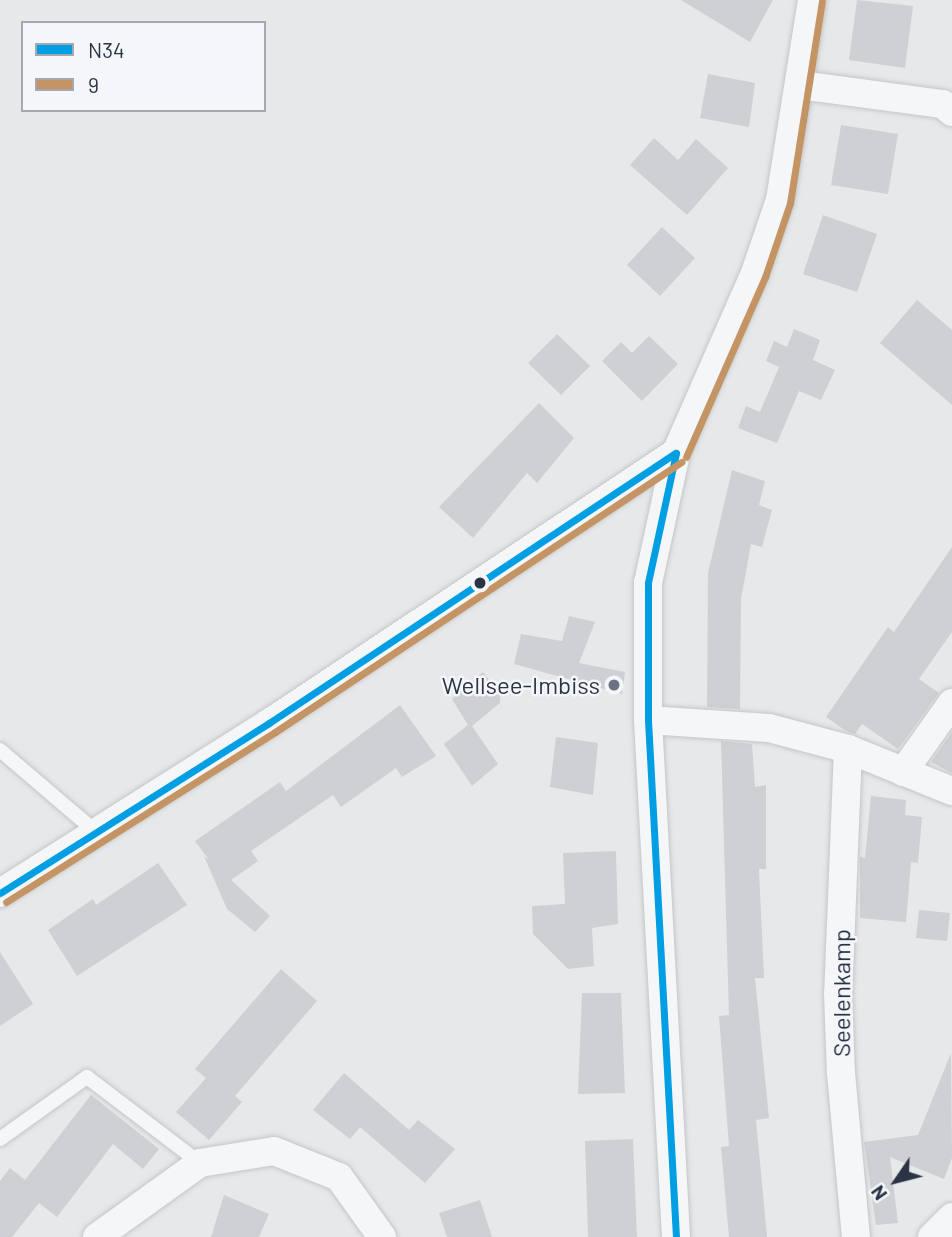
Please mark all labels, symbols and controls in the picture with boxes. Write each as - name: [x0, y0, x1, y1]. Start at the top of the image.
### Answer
- legend: [21, 21, 266, 112]
- text: N34: [88, 37, 125, 62]
- text: 9: [88, 72, 99, 97]
- unlabelled marker: [473, 576, 487, 590]
- place label: Wellsee-Imbiss: [442, 671, 600, 699]
- marker: Wellsee-Imbiss: [606, 677, 622, 693]
- street label: Seelenkamp: [827, 929, 855, 1057]
- north arrow: [861, 1146, 931, 1216]
- text: N: [865, 1182, 891, 1205]

